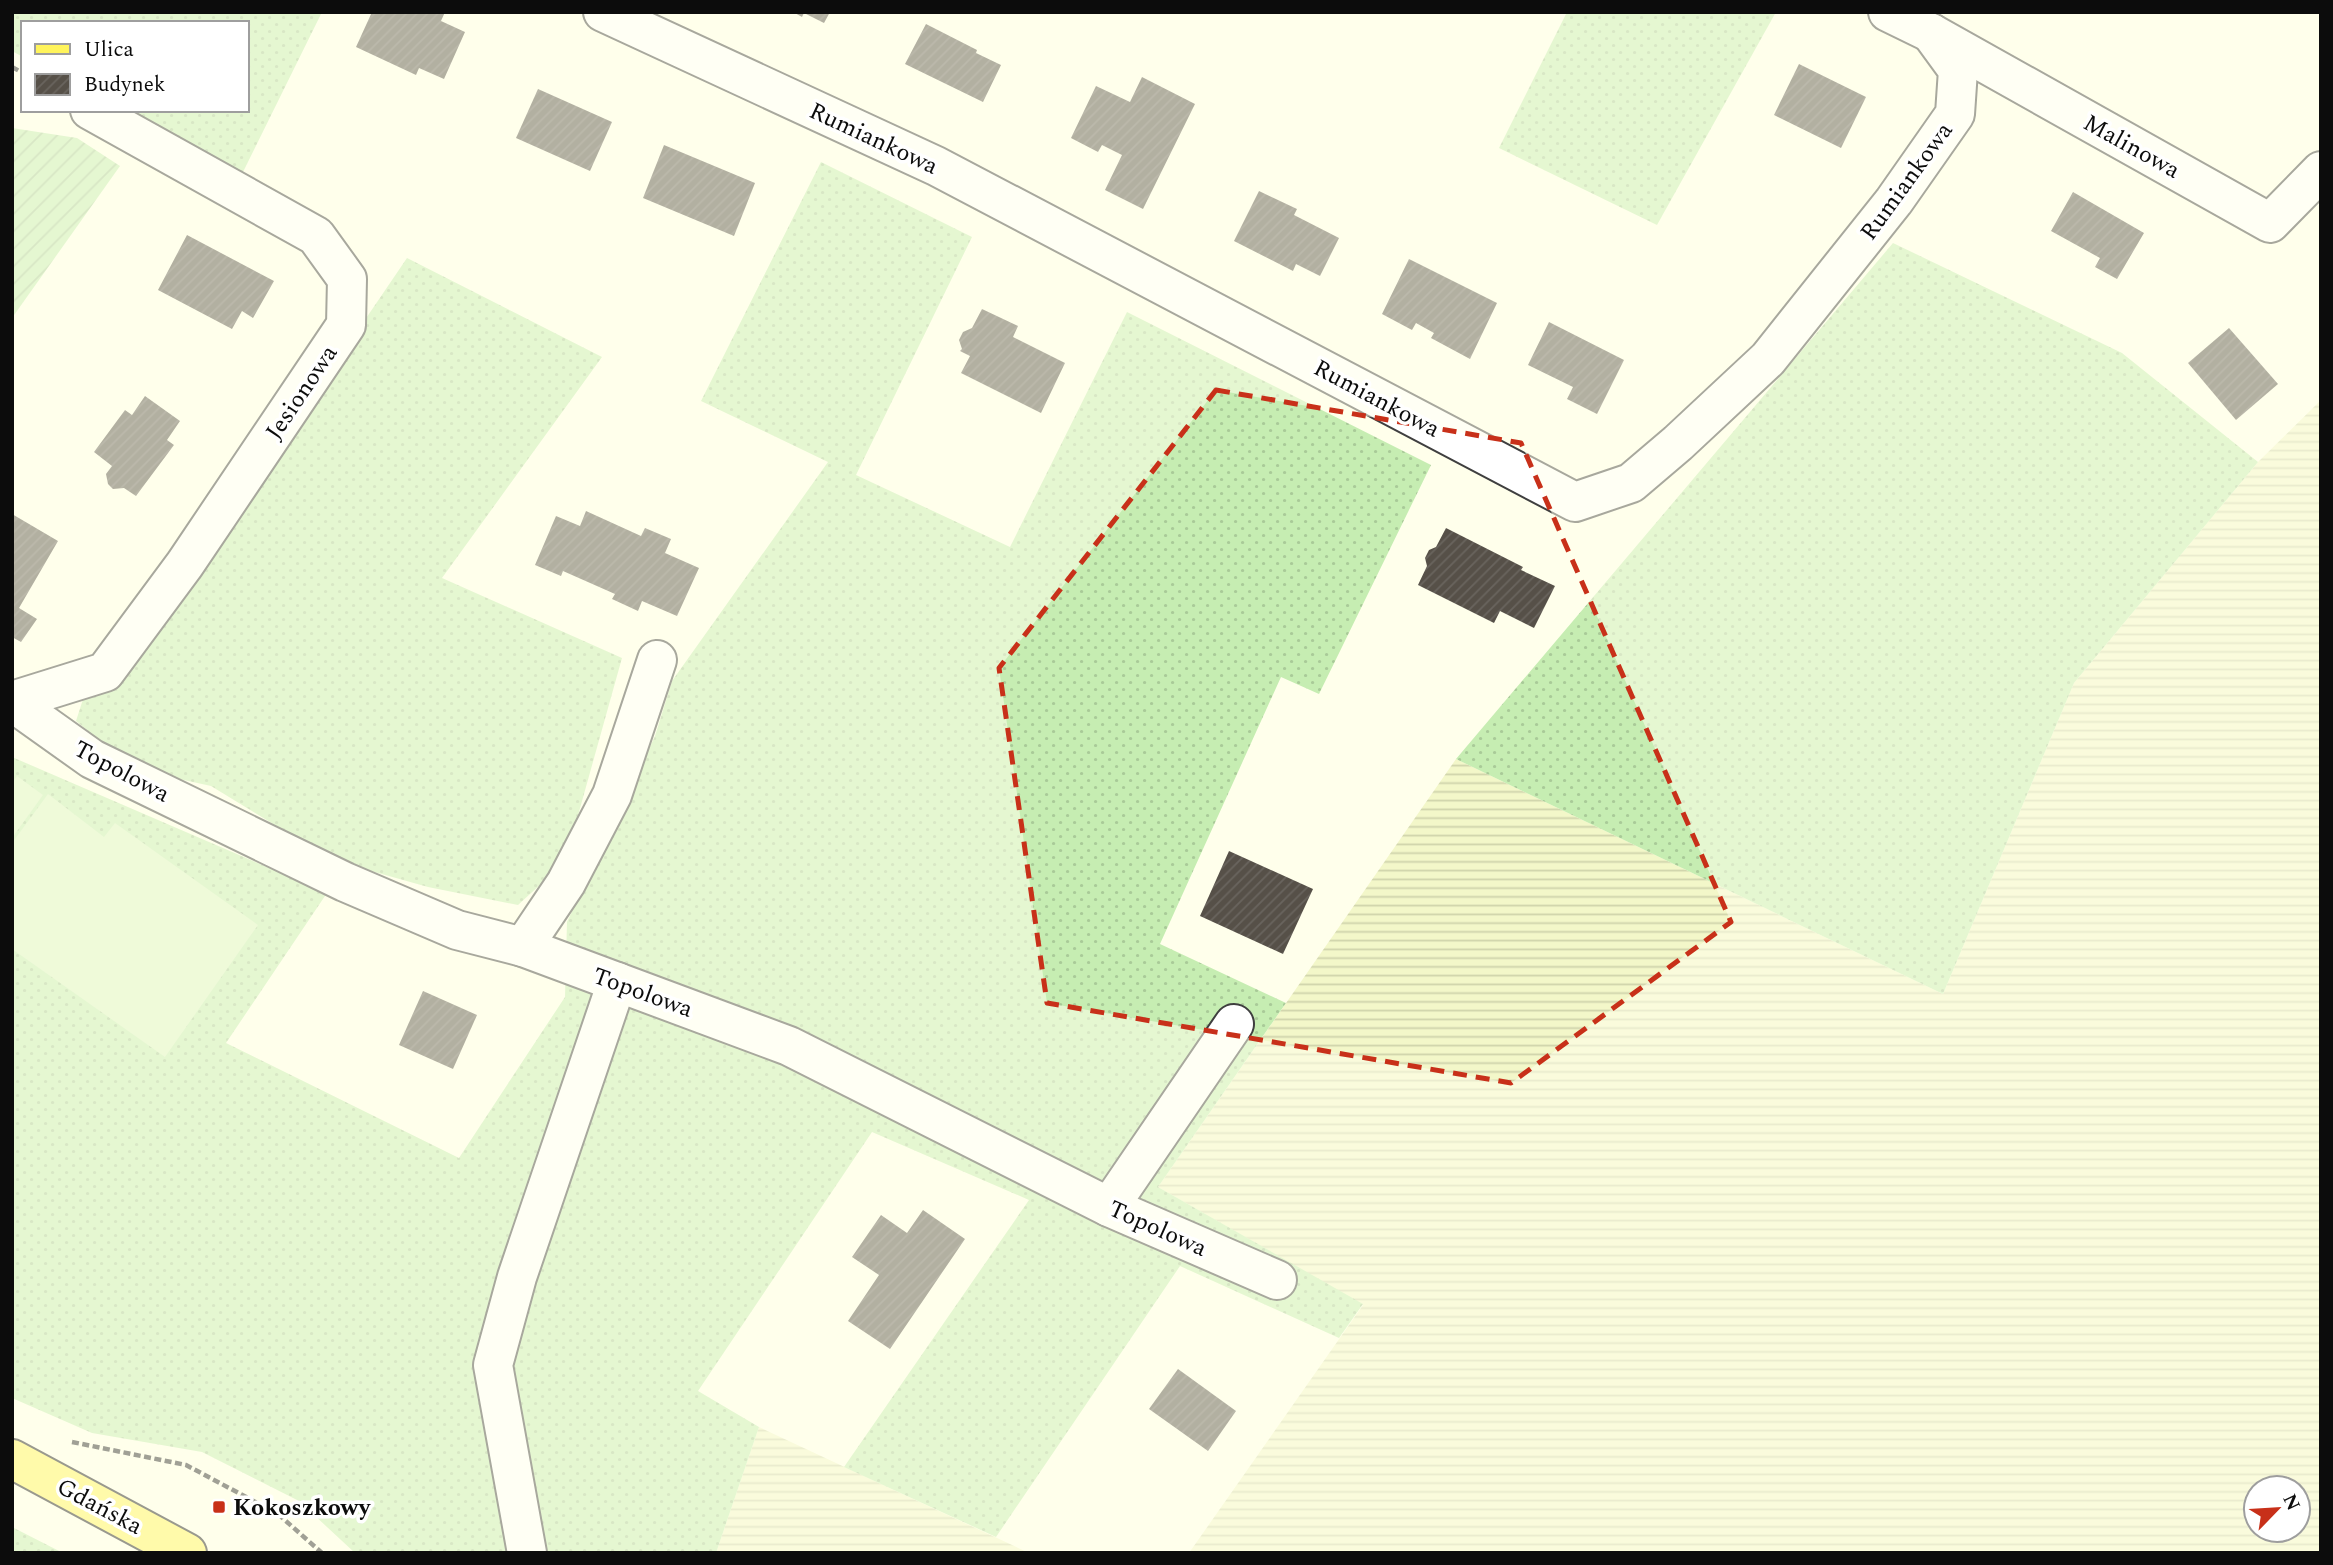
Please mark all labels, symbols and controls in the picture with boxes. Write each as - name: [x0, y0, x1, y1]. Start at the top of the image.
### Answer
- legend: [21, 21, 248, 112]
- text: Ulica: [84, 34, 135, 66]
- text: Budynek: [84, 69, 166, 101]
- street label: Rumiankowa: [803, 93, 944, 185]
- street label: Malinowa: [2076, 105, 2187, 188]
- street label: Rumiankowa: [1851, 115, 1962, 248]
- street label: Jesionowa: [257, 337, 347, 447]
- street label: Rumiankowa: [1307, 350, 1446, 447]
- street label: Topolowa: [67, 731, 176, 812]
- street label: Topolowa: [587, 958, 698, 1028]
- street label: Topolowa: [1103, 1191, 1213, 1267]
- street label: Gdańska: [50, 1469, 149, 1545]
- north arrow: [2242, 1474, 2312, 1544]
- text: N: [2275, 1489, 2307, 1516]
- place label: Kokoszkowy: [233, 1490, 372, 1526]
- marker: Kokoszkowy: [211, 1499, 227, 1515]

